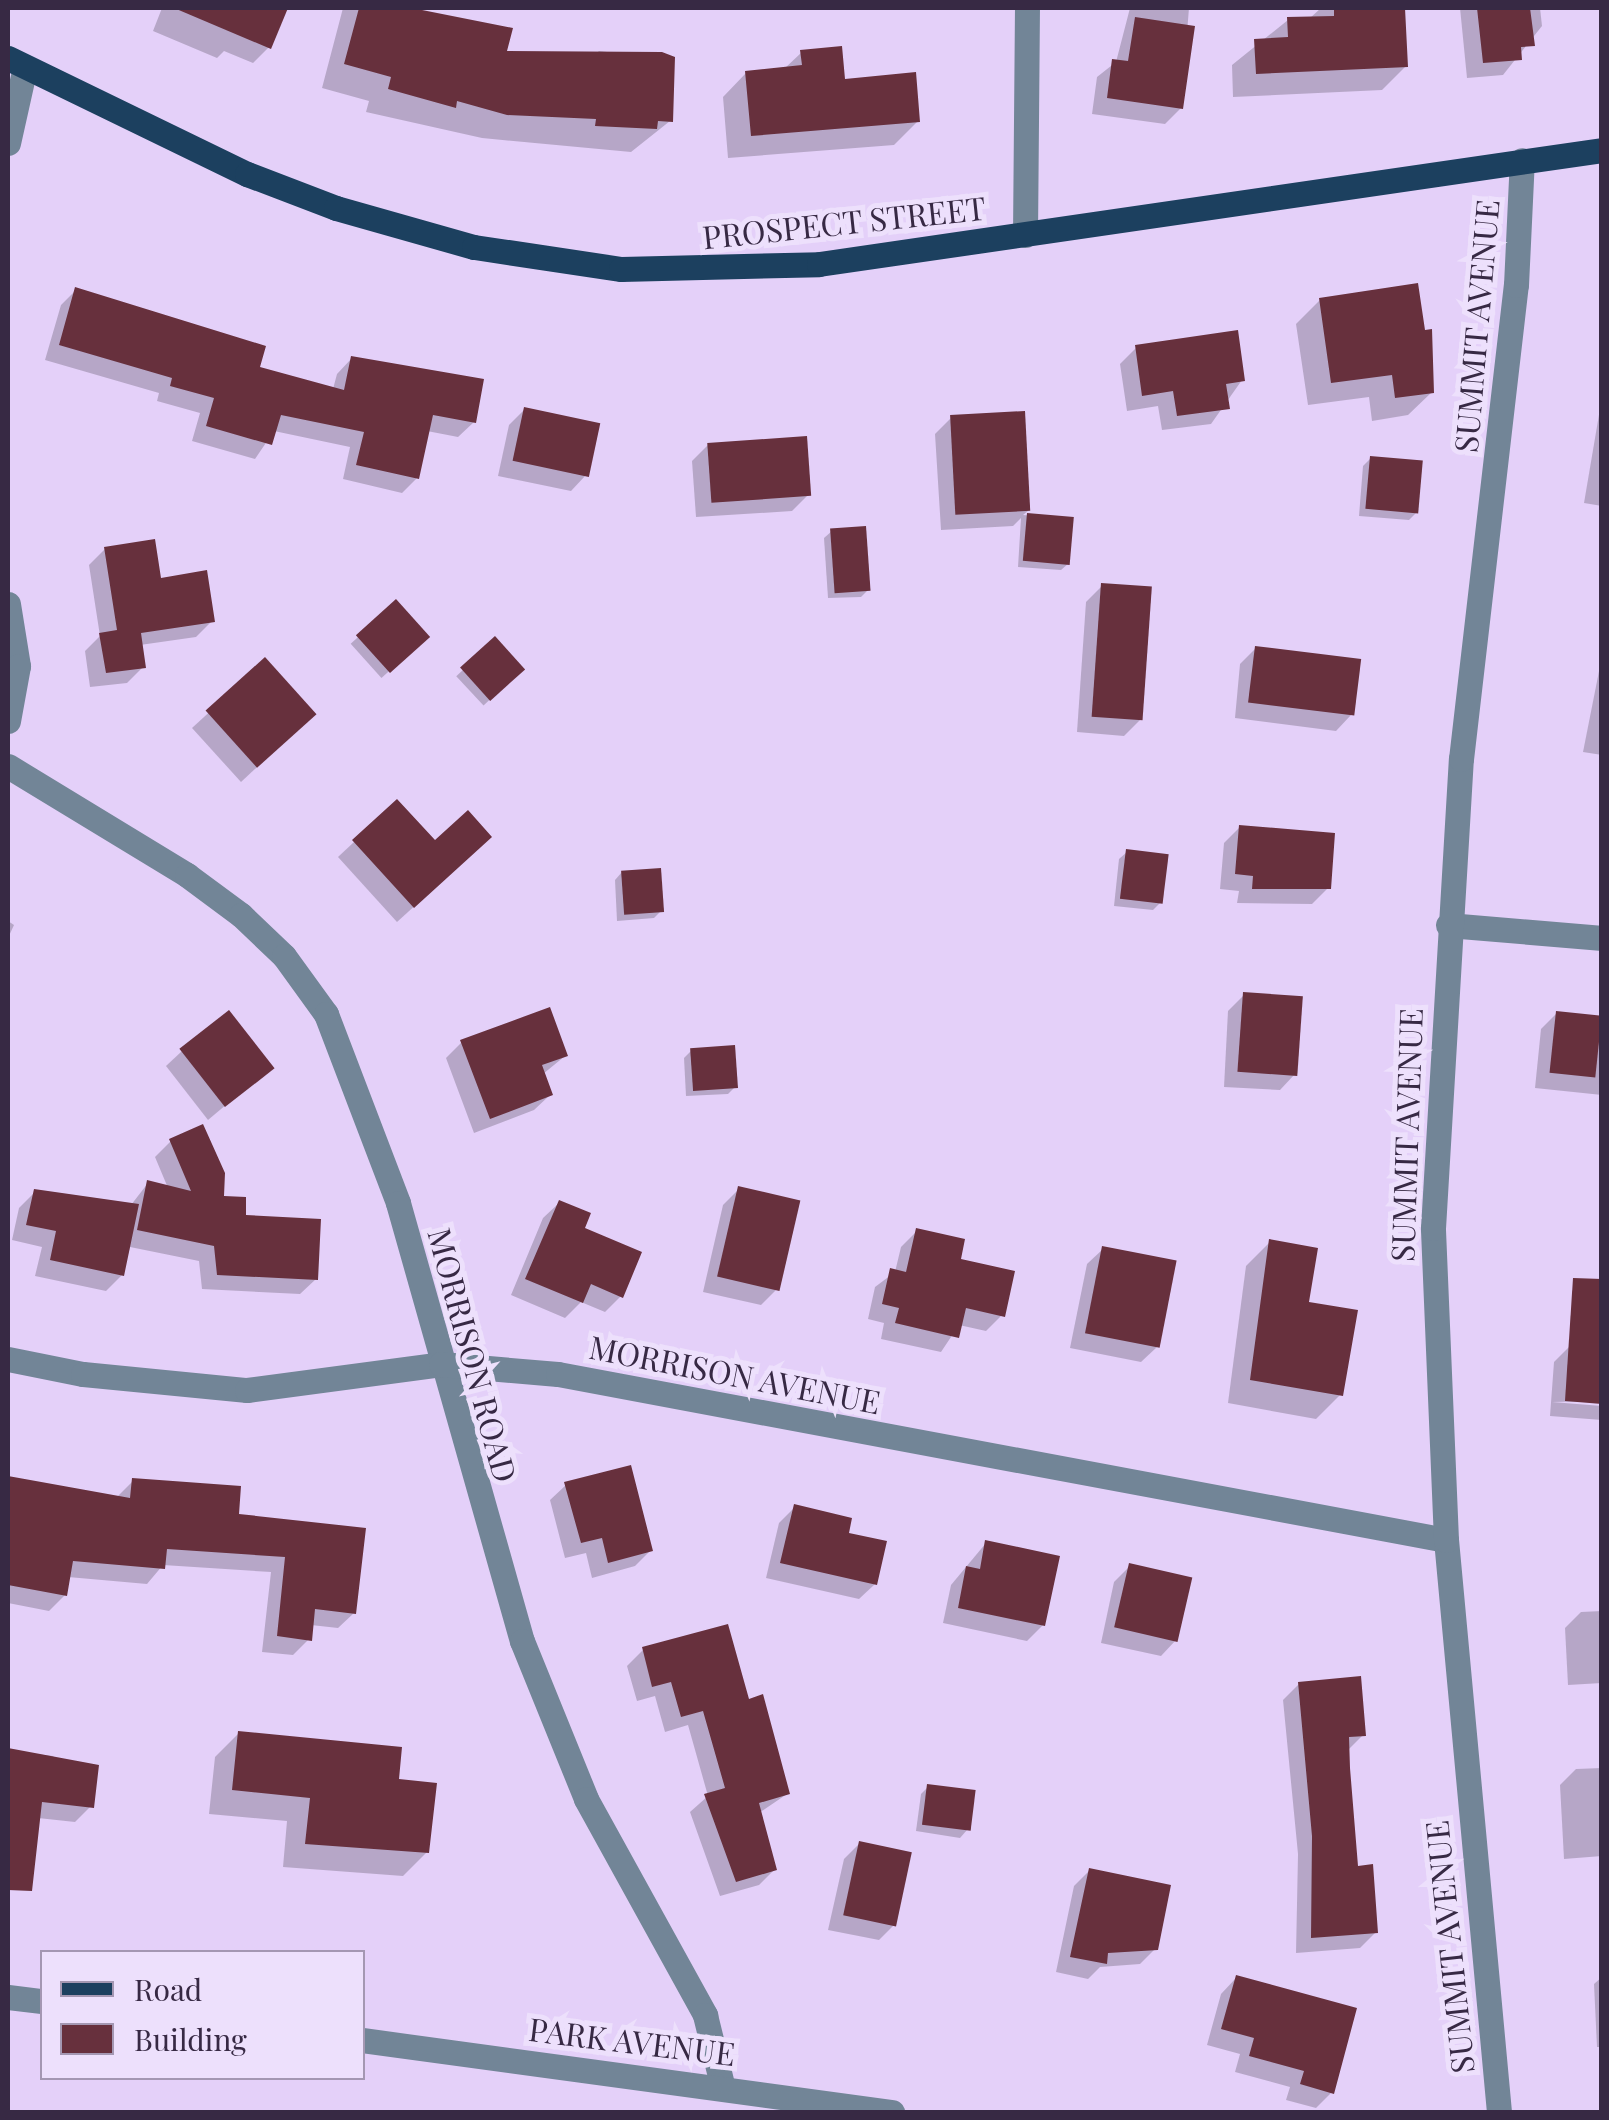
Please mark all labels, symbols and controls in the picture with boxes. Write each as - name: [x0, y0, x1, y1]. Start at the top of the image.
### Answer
- street label: PROSPECT STREET: [700, 188, 988, 256]
- street label: SUMMIT AVENUE: [1446, 197, 1506, 455]
- street label: SUMMIT AVENUE: [1382, 1007, 1430, 1263]
- street label: MORRISON ROAD: [421, 1224, 525, 1486]
- street label: MORRISON AVENUE: [586, 1327, 884, 1421]
- street label: SUMMIT AVENUE: [1417, 1818, 1481, 2076]
- legend: [40, 1950, 365, 2080]
- text: Road: [134, 1969, 202, 2009]
- street label: PARK AVENUE: [526, 2009, 738, 2073]
- text: Building: [134, 2019, 247, 2059]

